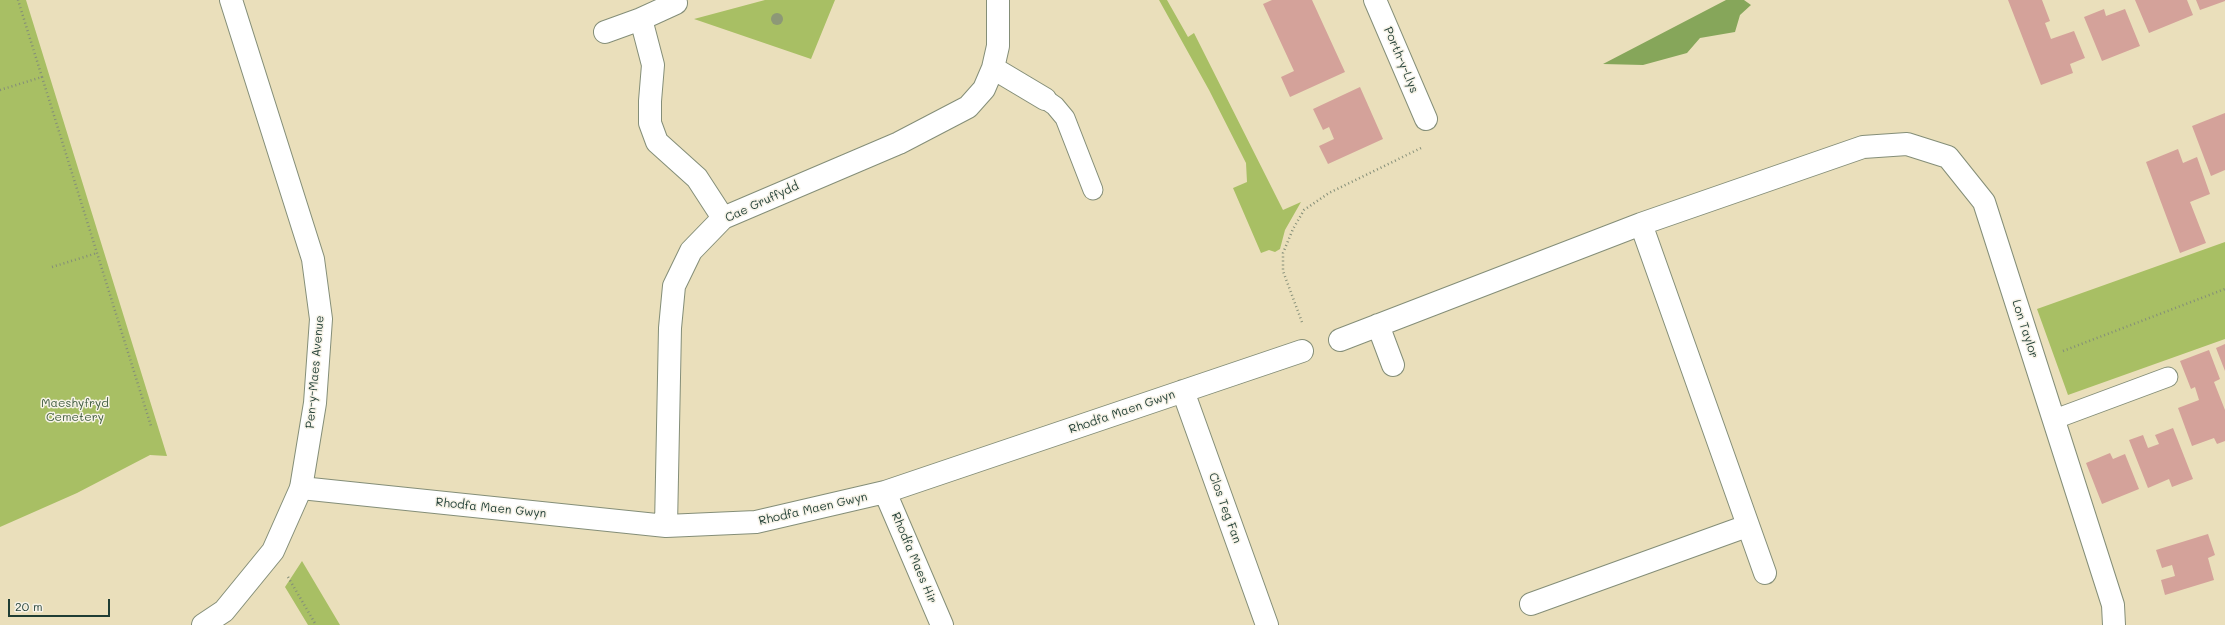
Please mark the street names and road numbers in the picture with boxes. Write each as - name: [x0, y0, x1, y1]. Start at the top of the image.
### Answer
- street label: Porth-y-Llys: [1381, 25, 1421, 95]
- street label: Cae Gruffydd: [723, 179, 801, 225]
- street label: Lon Taylor: [2009, 298, 2041, 360]
- street label: Pen-y-Maes Avenue: [303, 315, 327, 429]
- street label: Rhodfa Maen Gwyn: [1067, 387, 1177, 437]
- street label: Clos Teg Fan: [1206, 471, 1244, 545]
- street label: Rhodfa Maen Gwyn: [757, 489, 869, 529]
- street label: Rhodfa Maen Gwyn: [435, 495, 547, 521]
- street label: Rhodfa Maes Hir: [888, 510, 940, 606]

